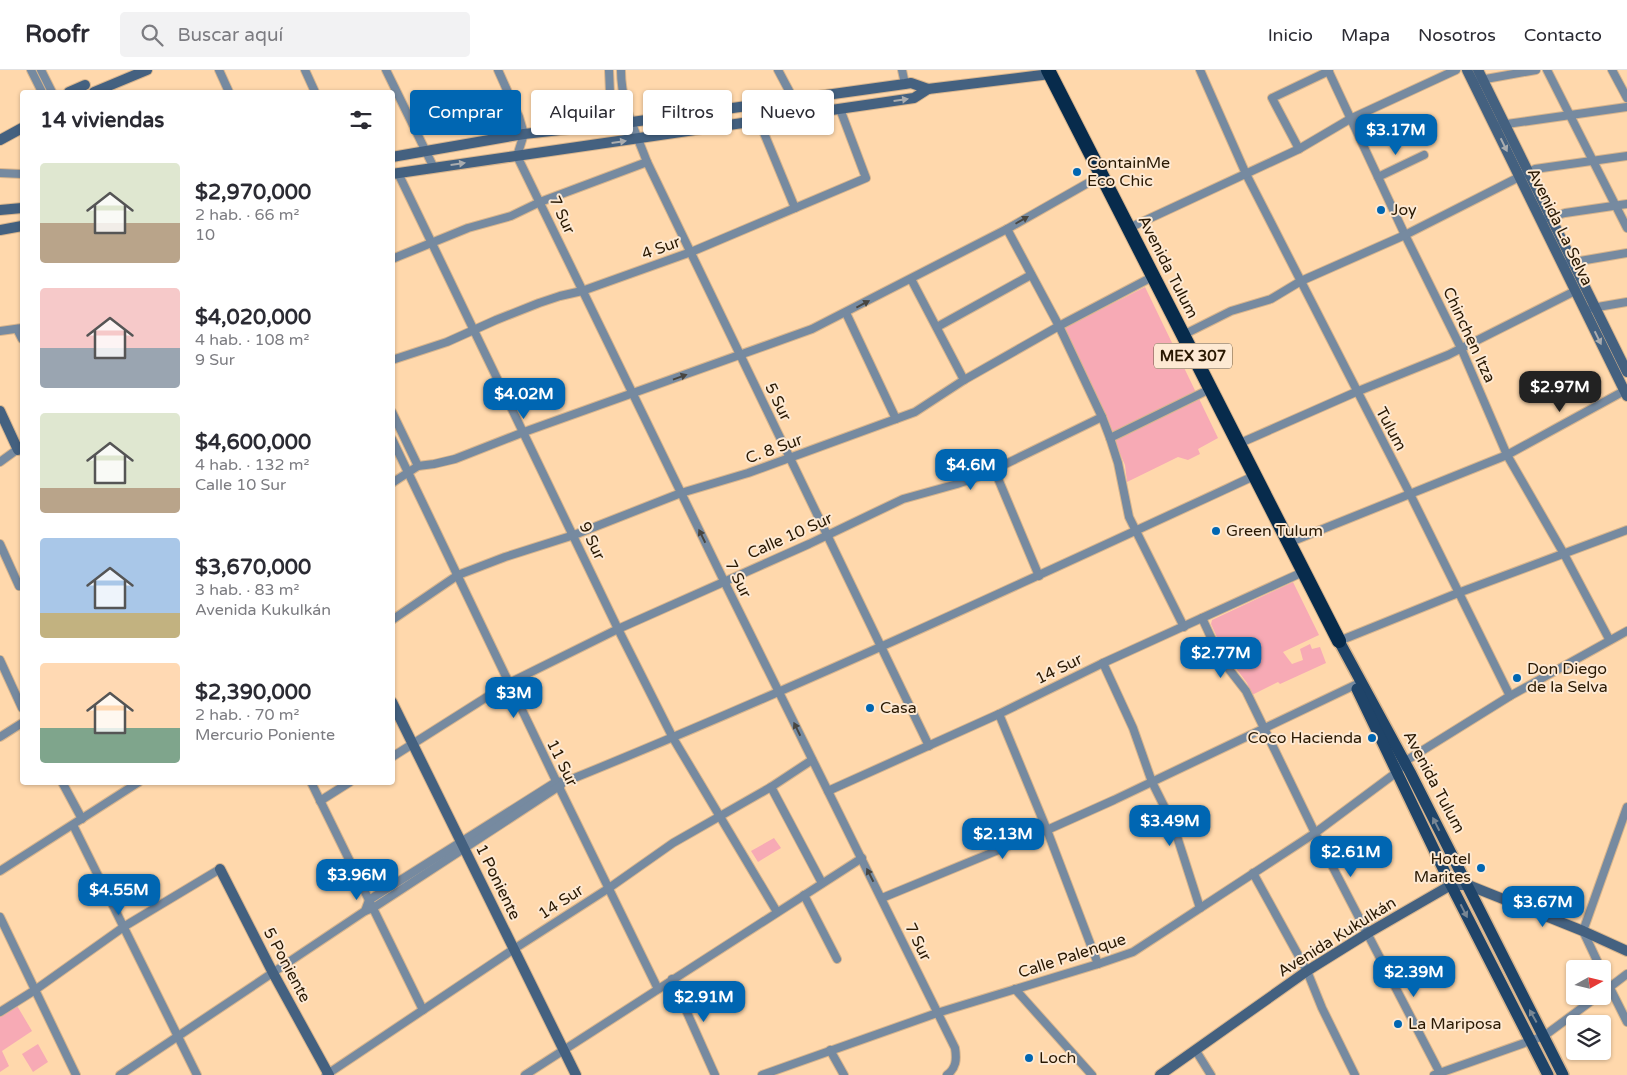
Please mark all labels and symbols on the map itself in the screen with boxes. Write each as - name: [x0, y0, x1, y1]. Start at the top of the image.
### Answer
- one-way arrow: [893, 95, 909, 103]
- pin: $3.17M: [1355, 114, 1437, 156]
- one-way arrow: [611, 137, 627, 145]
- one-way arrow: [1500, 138, 1508, 152]
- place label: ContainMe Eco Chic: [1087, 153, 1170, 191]
- one-way arrow: [450, 160, 466, 168]
- street label: Avenida La Selva: [1523, 165, 1597, 289]
- marker: ContainMe Eco Chic: [1071, 166, 1083, 178]
- street label: 7 Sur: [545, 193, 580, 238]
- place label: Joy: [1391, 200, 1417, 220]
- marker: Joy: [1375, 204, 1387, 216]
- street label: Avenida Tulum: [1134, 212, 1202, 322]
- one-way arrow: [1016, 216, 1029, 225]
- street label: 4 Sur: [639, 232, 684, 264]
- street label: Chinchen Itza: [1438, 284, 1500, 386]
- one-way arrow: [856, 300, 870, 308]
- one-way arrow: [1595, 331, 1603, 345]
- road number: MEX 307: [1154, 344, 1232, 368]
- pin: $2.97M: [1519, 370, 1601, 413]
- one-way arrow: [673, 373, 688, 381]
- pin: $4.02M: [483, 378, 565, 420]
- street label: 5 Sur: [760, 380, 796, 425]
- street label: Tulum: [1371, 404, 1411, 454]
- street label: C. 8 Sur: [743, 429, 806, 469]
- pin: $4.6M: [936, 448, 1006, 491]
- street label: Calle 10 Sur: [744, 508, 836, 564]
- street label: 9 Sur: [575, 519, 610, 564]
- place label: Green Tulum: [1226, 521, 1323, 541]
- marker: Green Tulum: [1210, 525, 1222, 537]
- one-way arrow: [698, 529, 706, 544]
- street label: 7 Sur: [720, 557, 756, 602]
- pin: $2.77M: [1180, 636, 1262, 679]
- street label: 14 Sur: [1032, 649, 1087, 689]
- place label: Don Diego de la Selva: [1527, 659, 1608, 697]
- marker: Don Diego de la Selva: [1511, 672, 1523, 684]
- pin: $3M: [490, 676, 538, 719]
- place label: Casa: [880, 698, 917, 718]
- marker: Casa: [864, 702, 876, 714]
- one-way arrow: [793, 722, 801, 736]
- place label: Coco Hacienda: [1248, 728, 1362, 748]
- street label: Avenida Tulum: [1399, 728, 1469, 836]
- marker: Coco Hacienda: [1366, 732, 1378, 744]
- street label: 11 Sur: [542, 736, 582, 791]
- pin: $3.49M: [1129, 804, 1211, 847]
- one-way arrow: [1432, 817, 1440, 831]
- pin: $2.13M: [962, 818, 1044, 860]
- pin: $2.61M: [1310, 836, 1392, 878]
- street label: 1 Poniente: [471, 841, 525, 923]
- place label: Hotel Marites: [1414, 849, 1471, 887]
- pin: $3.96M: [316, 858, 398, 901]
- marker: Hotel Marites: [1475, 862, 1487, 874]
- one-way arrow: [866, 867, 874, 882]
- pin: $4.55M: [78, 874, 160, 916]
- street label: 14 Sur: [535, 880, 588, 924]
- pin: $3.67M: [1502, 886, 1584, 928]
- street label: Avenida Kukulkán: [1274, 892, 1400, 982]
- one-way arrow: [1460, 903, 1468, 918]
- street label: 7 Sur: [900, 920, 936, 965]
- street label: 5 Poniente: [259, 924, 315, 1006]
- street label: Calle Palenque: [1016, 929, 1128, 983]
- pin: $2.39M: [1373, 956, 1455, 998]
- north arrow: [1566, 960, 1611, 1005]
- pin: $2.91M: [663, 980, 745, 1023]
- one-way arrow: [1529, 1009, 1537, 1023]
- place label: La Mariposa: [1408, 1014, 1501, 1034]
- marker: La Mariposa: [1392, 1018, 1404, 1030]
- place label: Loch: [1039, 1048, 1076, 1068]
- marker: Loch: [1023, 1052, 1035, 1064]

